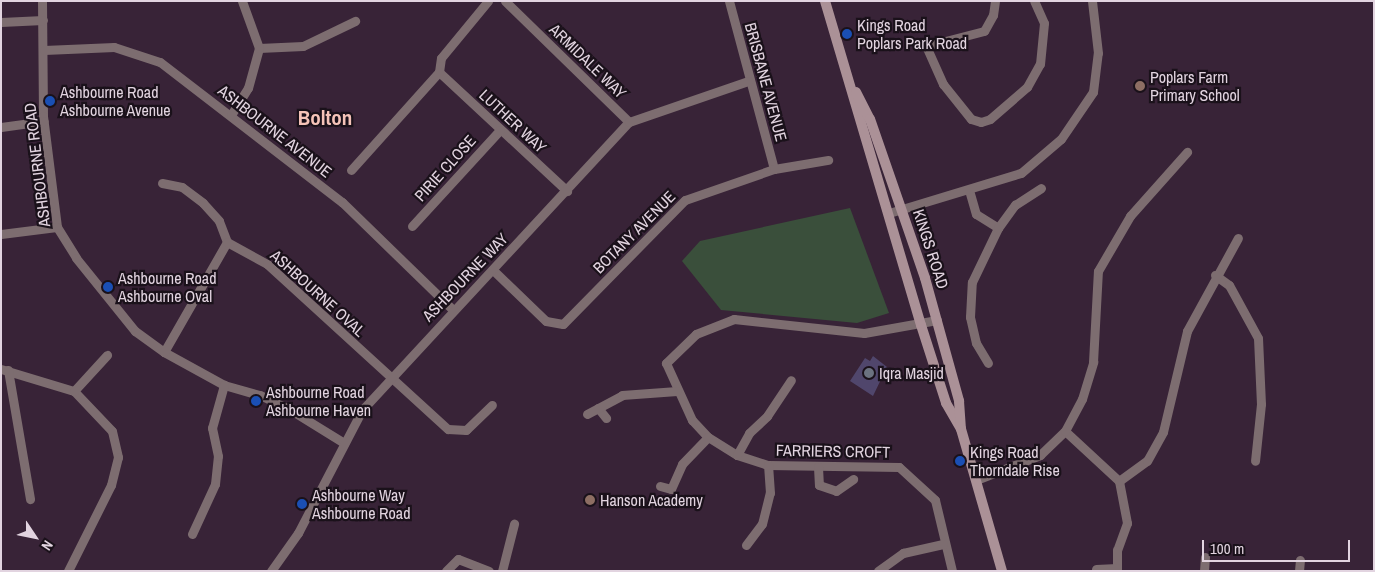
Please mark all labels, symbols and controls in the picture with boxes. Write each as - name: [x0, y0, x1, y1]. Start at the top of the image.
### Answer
- place label: Kings Road Poplars Park Road: [857, 15, 967, 53]
- street label: ARMIDALE WAY: [546, 20, 630, 102]
- street label: BRISBANE AVENUE: [741, 20, 791, 144]
- marker: Kings Road Poplars Park Road: [841, 28, 853, 40]
- place label: Poplars Farm Primary School: [1150, 67, 1240, 105]
- street label: ASHBOURNE AVENUE: [214, 80, 336, 182]
- marker: Poplars Farm Primary School: [1134, 80, 1146, 92]
- place label: Ashbourne Road Ashbourne Avenue: [60, 82, 171, 120]
- street label: LUTHER WAY: [476, 85, 550, 157]
- marker: Ashbourne Road Ashbourne Avenue: [44, 95, 56, 107]
- street label: ASHBOURNE ROAD: [20, 102, 54, 228]
- district label: Bolton: [298, 105, 352, 131]
- street label: PIRIE CLOSE: [410, 131, 480, 205]
- street label: BOTANY AVENUE: [588, 186, 680, 278]
- street label: KINGS ROAD: [909, 207, 953, 291]
- street label: ASHBOURNE WAY: [418, 229, 512, 325]
- street label: ASHBOURNE OVAL: [267, 245, 369, 341]
- place label: Ashbourne Road Ashbourne Oval: [118, 268, 216, 306]
- marker: Ashbourne Road Ashbourne Oval: [102, 281, 114, 293]
- place label: Iqra Masjid: [879, 363, 944, 383]
- marker: Iqra Masjid: [863, 367, 875, 379]
- place label: Ashbourne Road Ashbourne Haven: [266, 382, 371, 420]
- marker: Ashbourne Road Ashbourne Haven: [250, 395, 262, 407]
- street label: FARRIERS CROFT: [776, 440, 890, 462]
- place label: Kings Road Thorndale Rise: [970, 442, 1060, 480]
- marker: Kings Road Thorndale Rise: [954, 455, 966, 467]
- place label: Ashbourne Way Ashbourne Road: [312, 485, 410, 523]
- place label: Hanson Academy: [600, 490, 704, 510]
- marker: Hanson Academy: [584, 494, 596, 506]
- marker: Ashbourne Way Ashbourne Road: [296, 498, 308, 510]
- north arrow: [10, 512, 60, 562]
- scale bar: [1205, 530, 1352, 562]
- text: N: [38, 537, 57, 554]
- text: 100 m: [1210, 538, 1244, 559]

